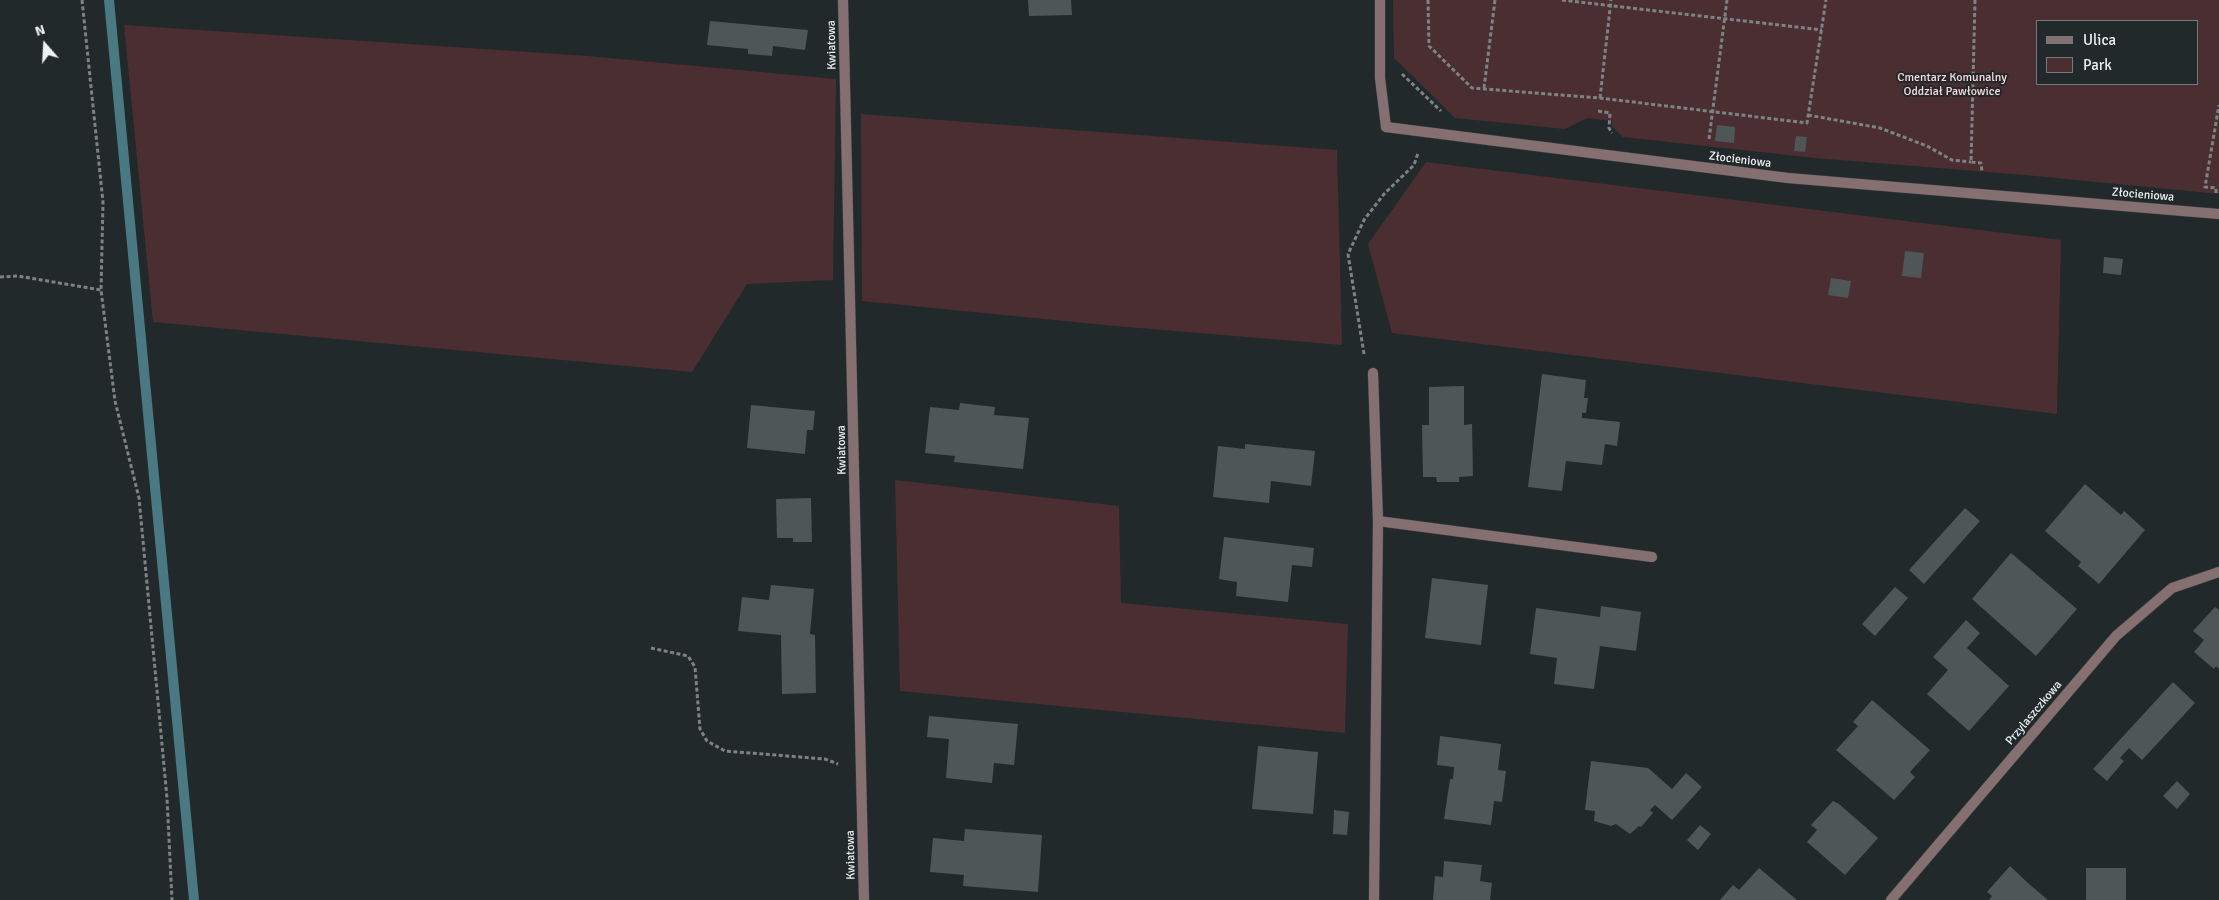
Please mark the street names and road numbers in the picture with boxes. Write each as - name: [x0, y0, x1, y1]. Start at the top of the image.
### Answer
- street label: Kwiatowa: [824, 20, 840, 70]
- street label: Złocieniowa: [1708, 149, 1772, 171]
- street label: Złocieniowa: [2111, 185, 2175, 205]
- street label: Kwiatowa: [834, 425, 850, 475]
- street label: Przylaszczkowa: [2003, 678, 2065, 748]
- street label: Kwiatowa: [843, 830, 859, 880]

